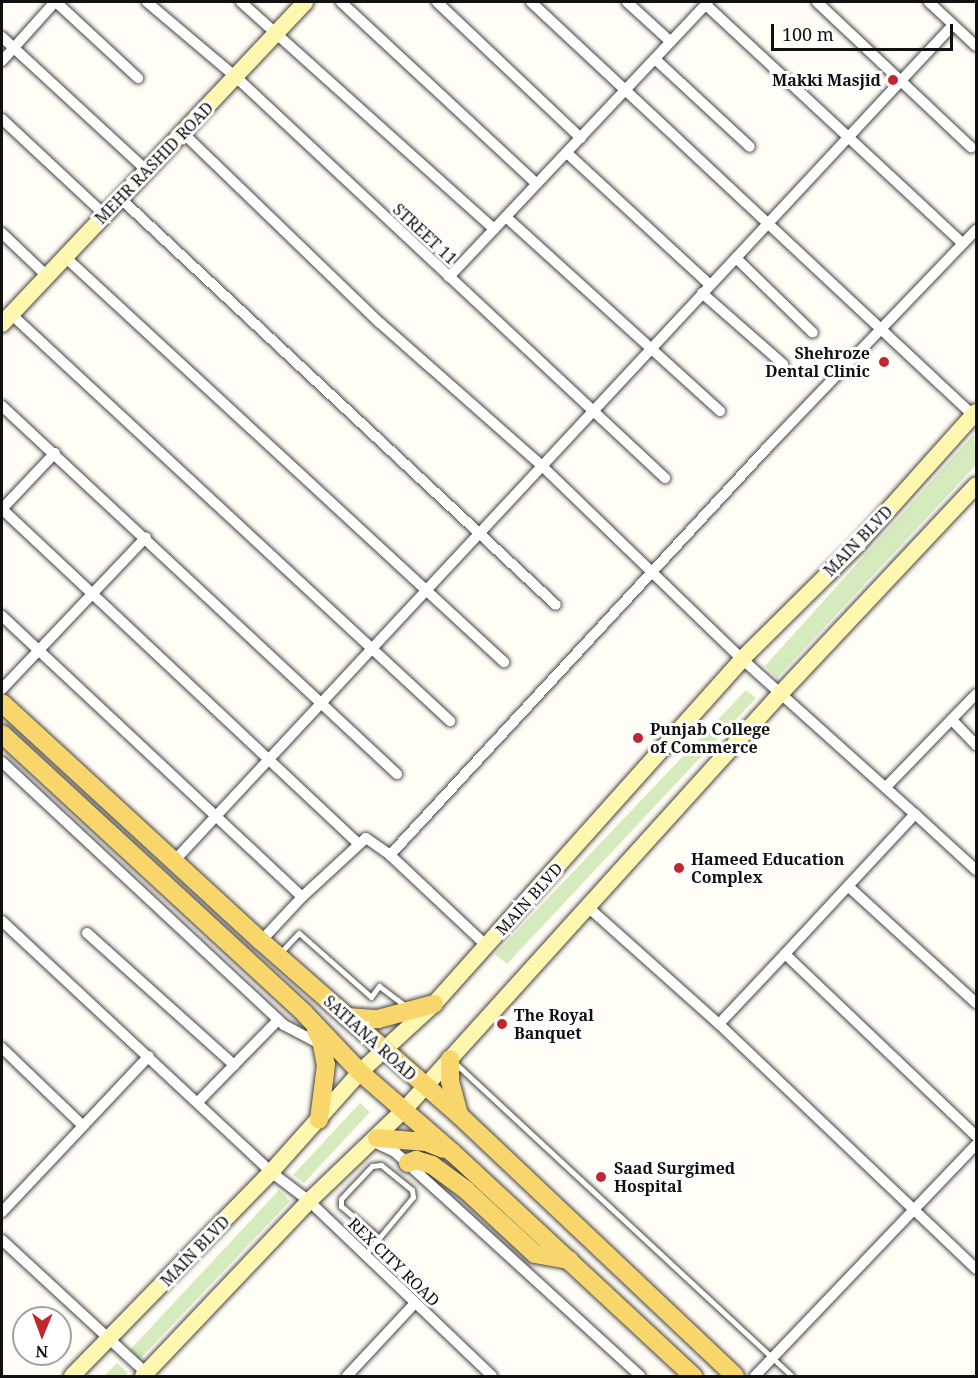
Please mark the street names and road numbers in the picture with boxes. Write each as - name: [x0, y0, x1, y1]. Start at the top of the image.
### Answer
- street label: MEHR RASHID ROAD: [91, 98, 217, 228]
- street label: STREET 11: [389, 200, 461, 268]
- street label: MAIN BLVD: [820, 502, 896, 580]
- street label: MAIN BLVD: [492, 859, 566, 939]
- street label: SATIANA ROAD: [320, 991, 420, 1085]
- street label: MAIN BLVD: [157, 1212, 233, 1290]
- street label: REX CITY ROAD: [344, 1214, 444, 1310]

